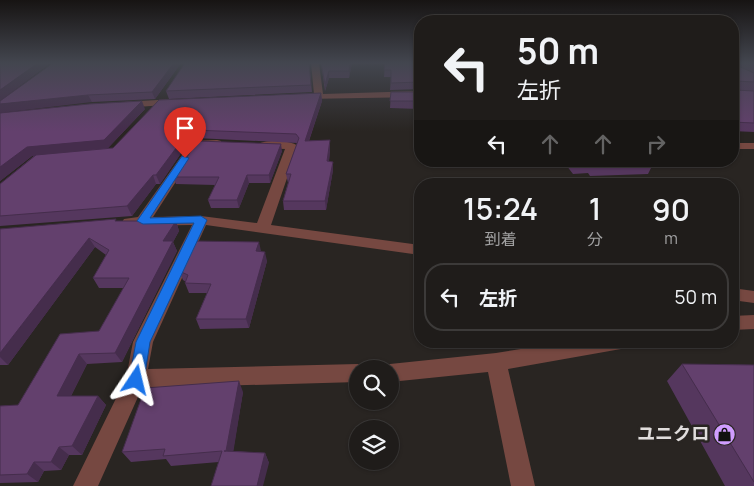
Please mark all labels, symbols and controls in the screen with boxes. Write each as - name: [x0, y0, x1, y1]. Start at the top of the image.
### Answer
- text: 50 m: [517, 27, 599, 75]
- icon: left: [434, 35, 499, 100]
- text: 左折: [517, 75, 561, 105]
- pin: [164, 107, 206, 158]
- icon: arrive: [171, 114, 199, 142]
- icon: left: [483, 130, 511, 158]
- icon: ahead: [536, 130, 564, 158]
- icon: ahead: [589, 130, 617, 158]
- icon: right: [642, 130, 670, 158]
- text: 15:24: [463, 188, 538, 229]
- text: 1: [589, 188, 601, 229]
- text: 90: [652, 189, 690, 230]
- text: m: [664, 227, 678, 249]
- text: 到着: [485, 228, 517, 250]
- text: 分: [587, 228, 603, 250]
- icon: left: [436, 283, 464, 311]
- text: 50 m: [675, 284, 717, 310]
- text: 左折: [479, 285, 517, 311]
- position arrow: [109, 353, 161, 405]
- map controls: [349, 360, 399, 470]
- button: search: [349, 360, 399, 410]
- button: layers: [349, 420, 399, 470]
- place label: ユニクロ: [637, 421, 709, 445]
- shop icon: ユニクロ: [713, 422, 737, 446]

